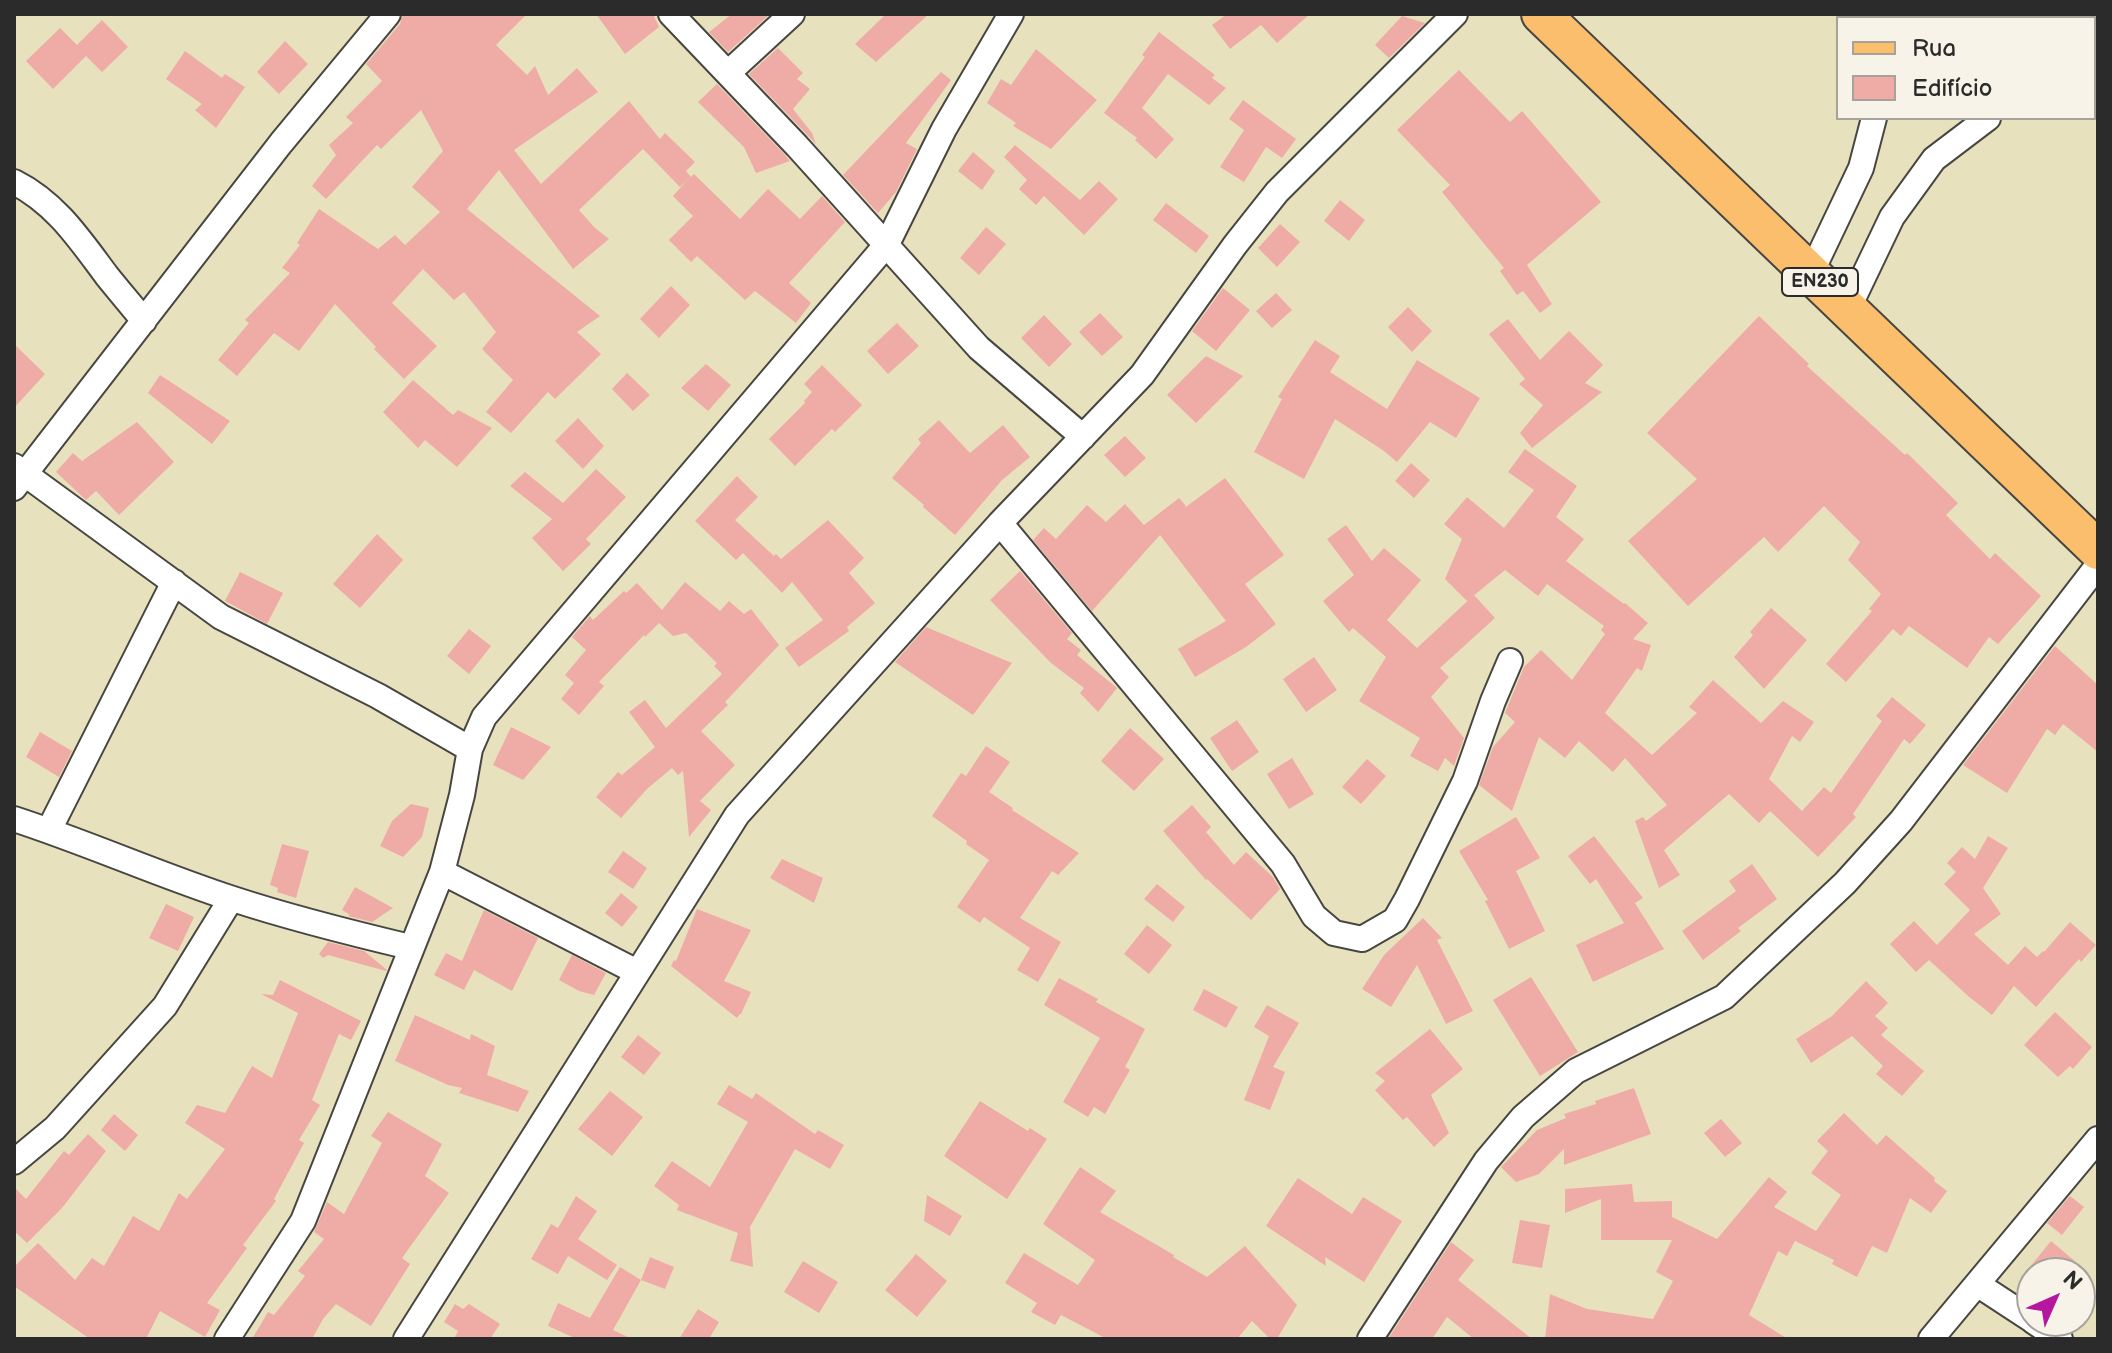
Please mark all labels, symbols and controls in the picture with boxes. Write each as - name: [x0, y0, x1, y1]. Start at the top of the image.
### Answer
- legend: [1836, 16, 2096, 120]
- text: Rua: [1912, 34, 1956, 63]
- text: Edifício: [1912, 74, 1992, 103]
- road number: EN230: [1782, 268, 1858, 296]
- north arrow: [2016, 1257, 2096, 1337]
- text: N: [2057, 1266, 2087, 1296]

